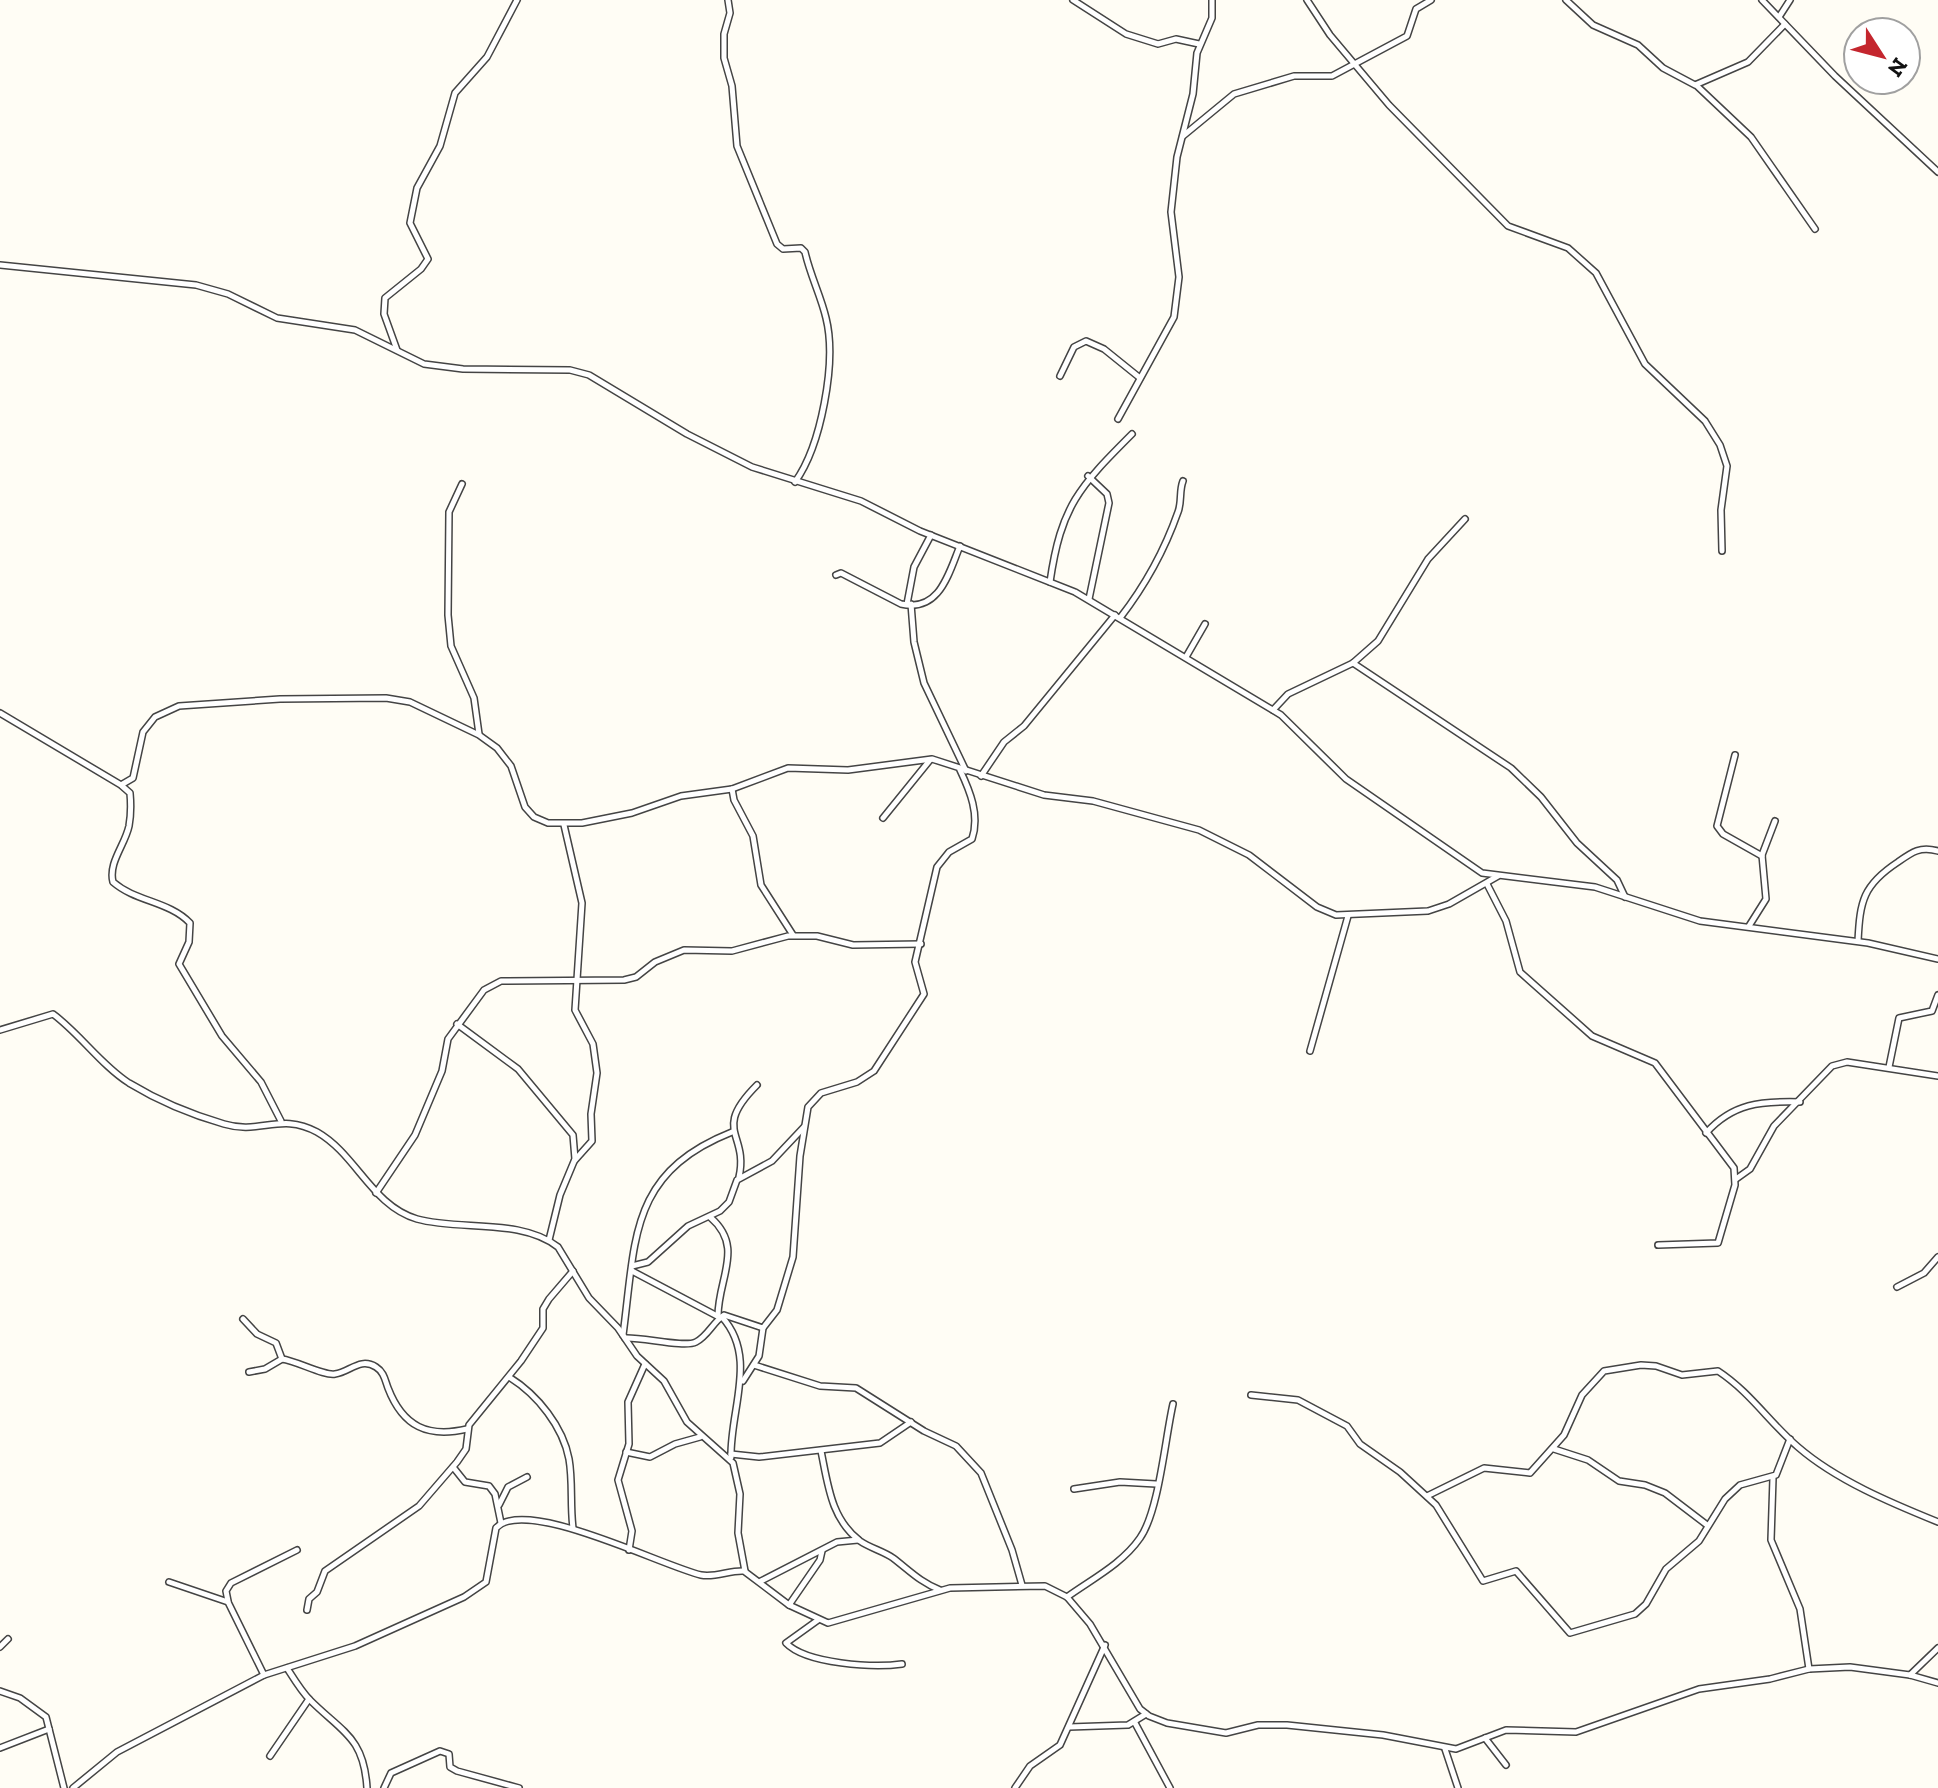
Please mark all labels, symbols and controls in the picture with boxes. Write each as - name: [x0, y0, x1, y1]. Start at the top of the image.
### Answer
- north arrow: [1842, 16, 1922, 96]
- text: N: [1882, 53, 1914, 82]

